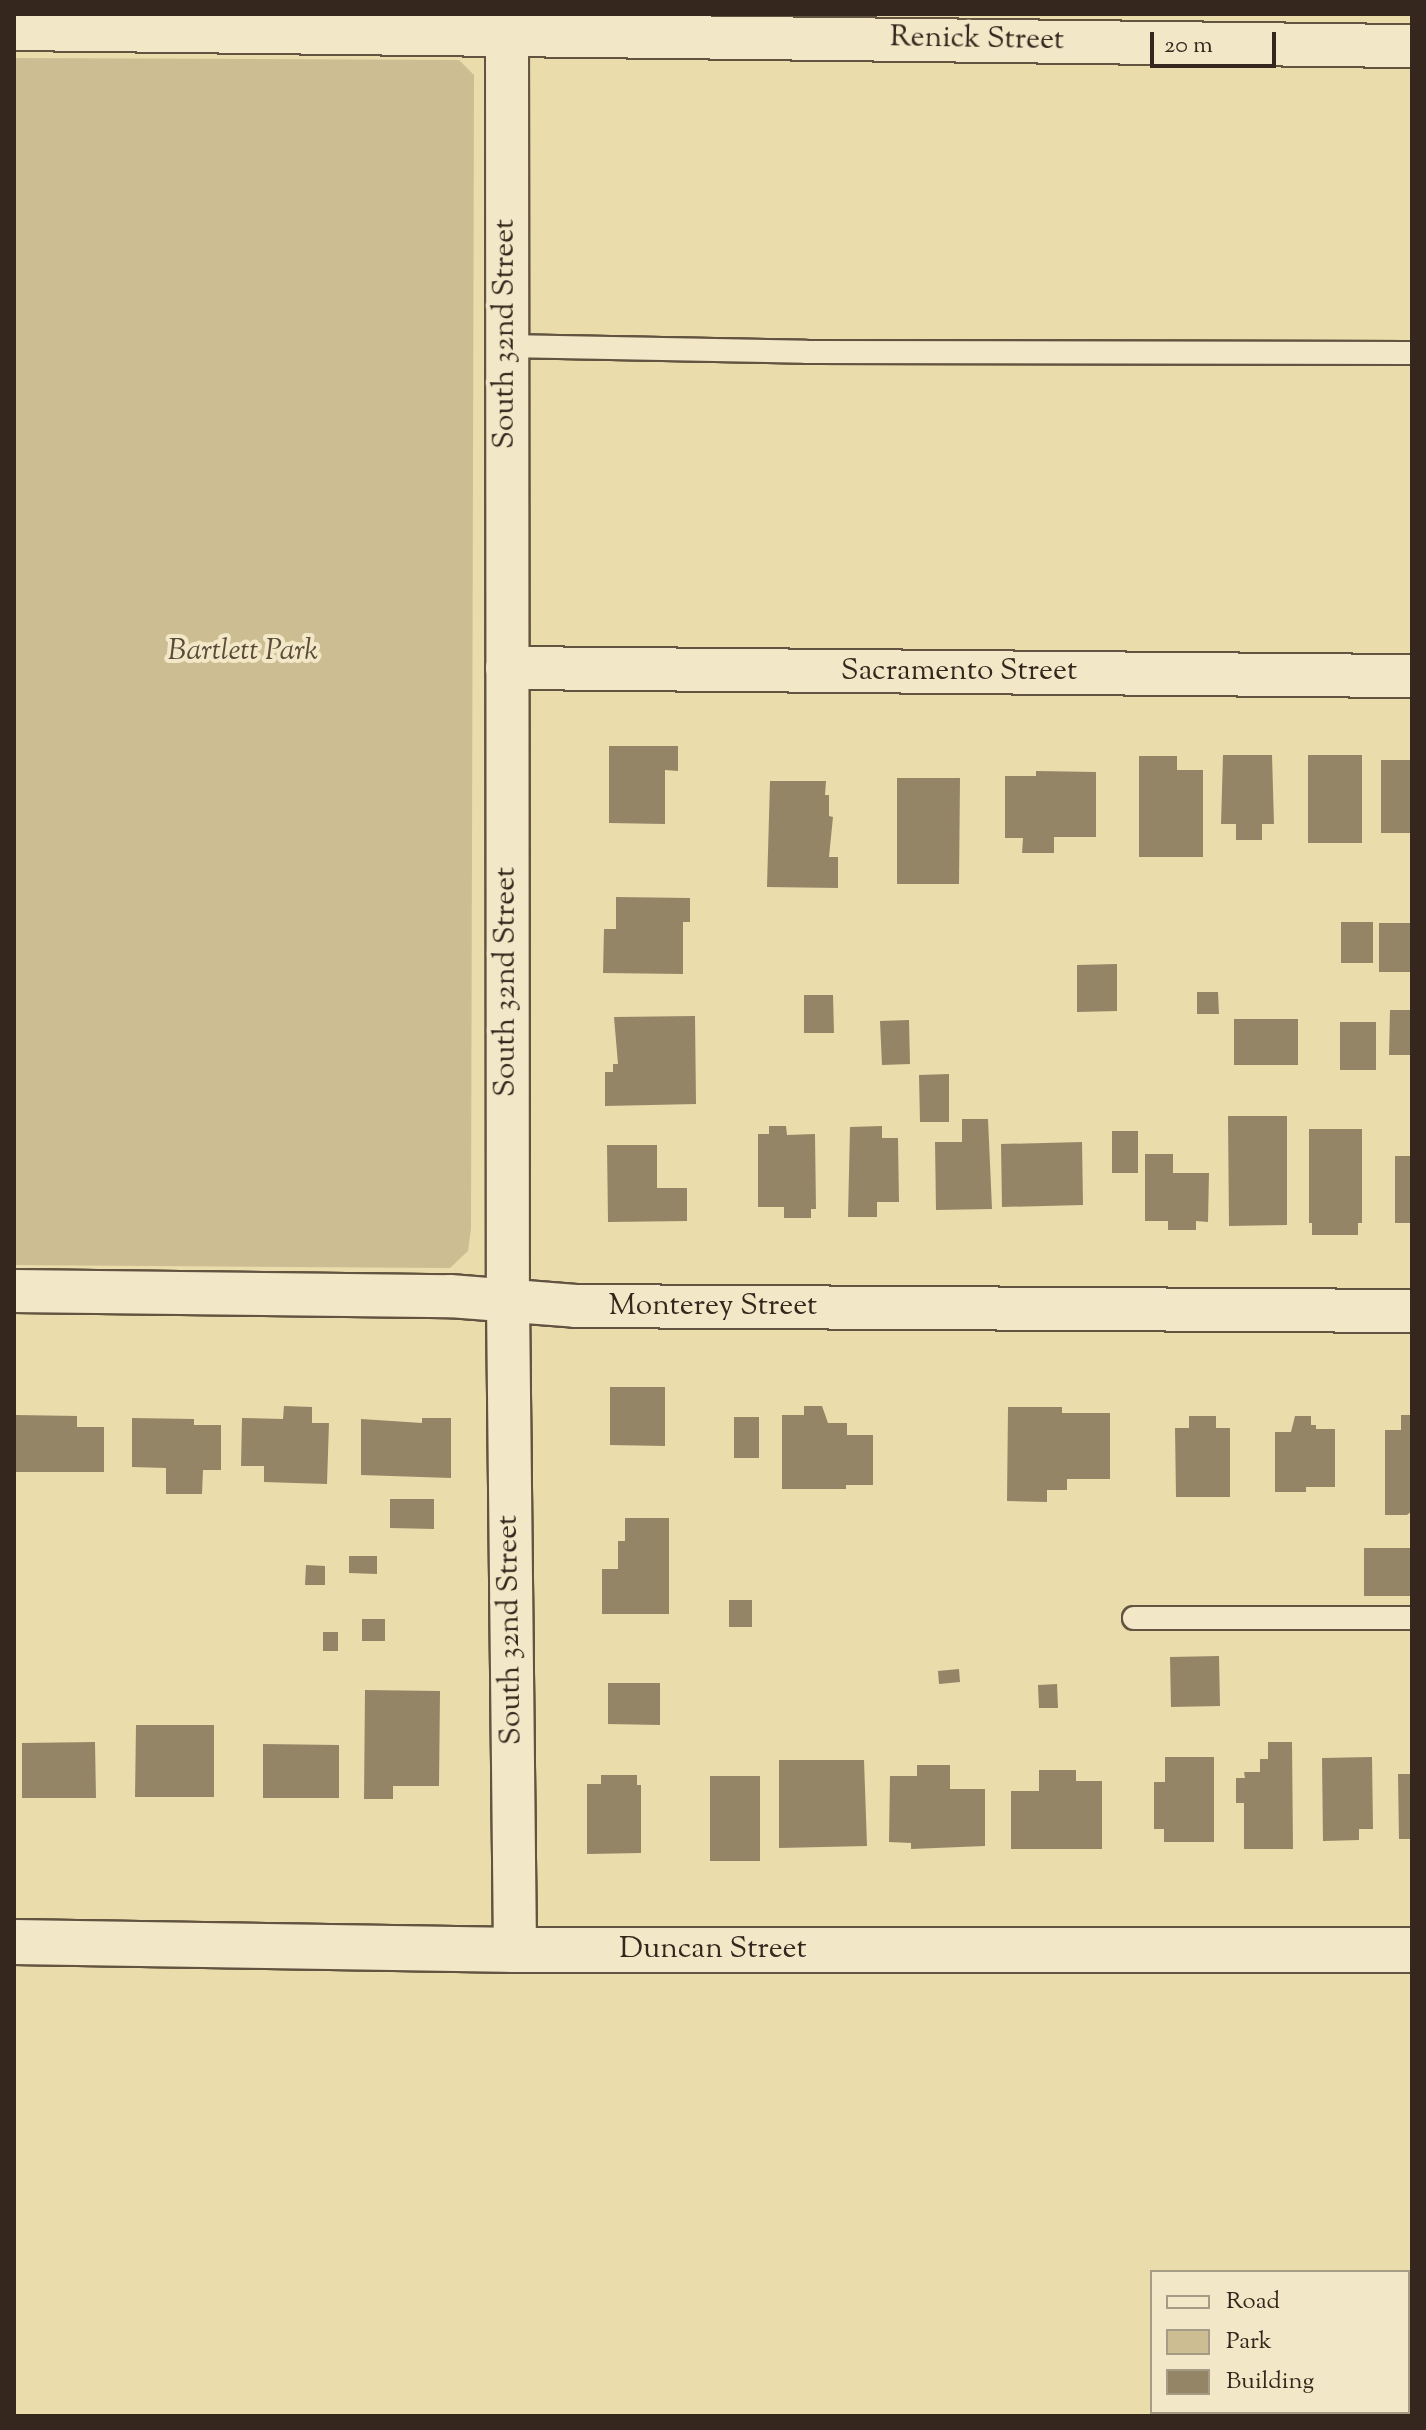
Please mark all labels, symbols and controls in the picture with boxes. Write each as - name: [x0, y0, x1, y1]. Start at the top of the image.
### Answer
- scale bar: [1154, 16, 1280, 66]
- street label: Renick Street: [890, 20, 1064, 60]
- text: 20 m: [1164, 29, 1213, 63]
- street label: South 32nd Street: [488, 219, 524, 449]
- park label: Bartlett Park: [168, 634, 318, 670]
- street label: Sacramento Street: [841, 654, 1077, 690]
- street label: South 32nd Street: [489, 867, 525, 1097]
- street label: Monterey Street: [609, 1289, 817, 1325]
- street label: South 32nd Street: [491, 1515, 531, 1745]
- street label: Duncan Street: [619, 1932, 807, 1968]
- legend: [1150, 2270, 1410, 2414]
- text: Road: [1226, 2285, 1280, 2319]
- text: Park: [1226, 2325, 1272, 2359]
- text: Building: [1226, 2365, 1314, 2399]

